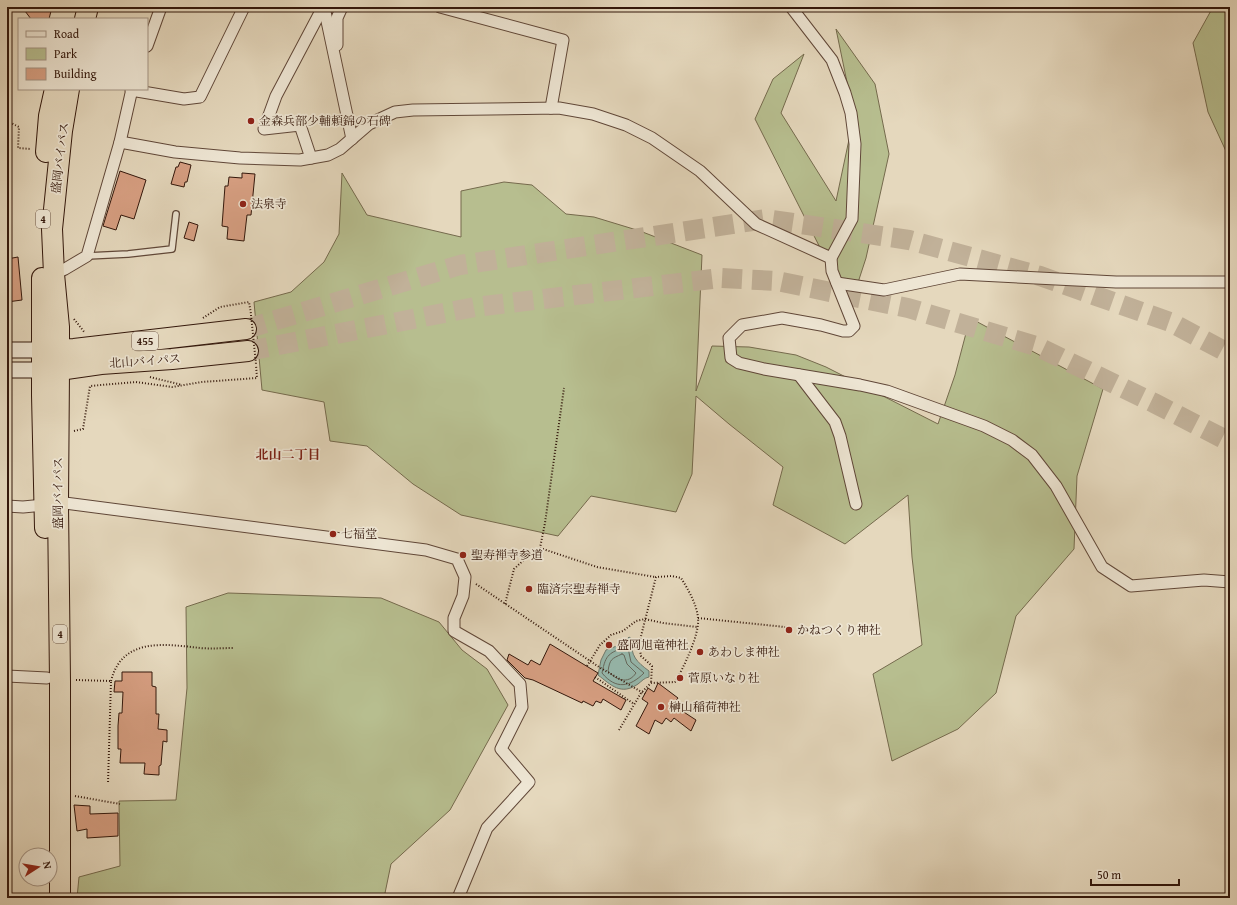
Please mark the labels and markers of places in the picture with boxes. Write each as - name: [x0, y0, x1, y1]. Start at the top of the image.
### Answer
- place label: 金森兵部少輔頼錦の石碑: [259, 112, 391, 129]
- marker: 金森兵部少輔頼錦の石碑: [246, 116, 256, 126]
- place label: 法泉寺: [251, 195, 287, 212]
- marker: 法泉寺: [238, 199, 248, 209]
- place label: 七福堂: [341, 525, 377, 542]
- marker: 七福堂: [328, 529, 338, 539]
- place label: 聖寿禅寺参道: [471, 546, 543, 563]
- marker: 聖寿禅寺参道: [458, 550, 468, 560]
- place label: 臨済宗聖寿禅寺: [537, 580, 621, 597]
- marker: 臨済宗聖寿禅寺: [524, 584, 534, 594]
- place label: かねつくり神社: [797, 621, 881, 638]
- marker: かねつくり神社: [784, 625, 794, 635]
- place label: 盛岡旭竜神社: [617, 636, 689, 653]
- marker: 盛岡旭竜神社: [604, 640, 614, 650]
- place label: あわしま神社: [708, 643, 780, 660]
- marker: あわしま神社: [695, 647, 705, 657]
- place label: 菅原いなり社: [688, 669, 760, 686]
- marker: 菅原いなり社: [675, 673, 685, 683]
- place label: 榊山稲荷神社: [669, 698, 741, 715]
- marker: 榊山稲荷神社: [656, 702, 666, 712]

